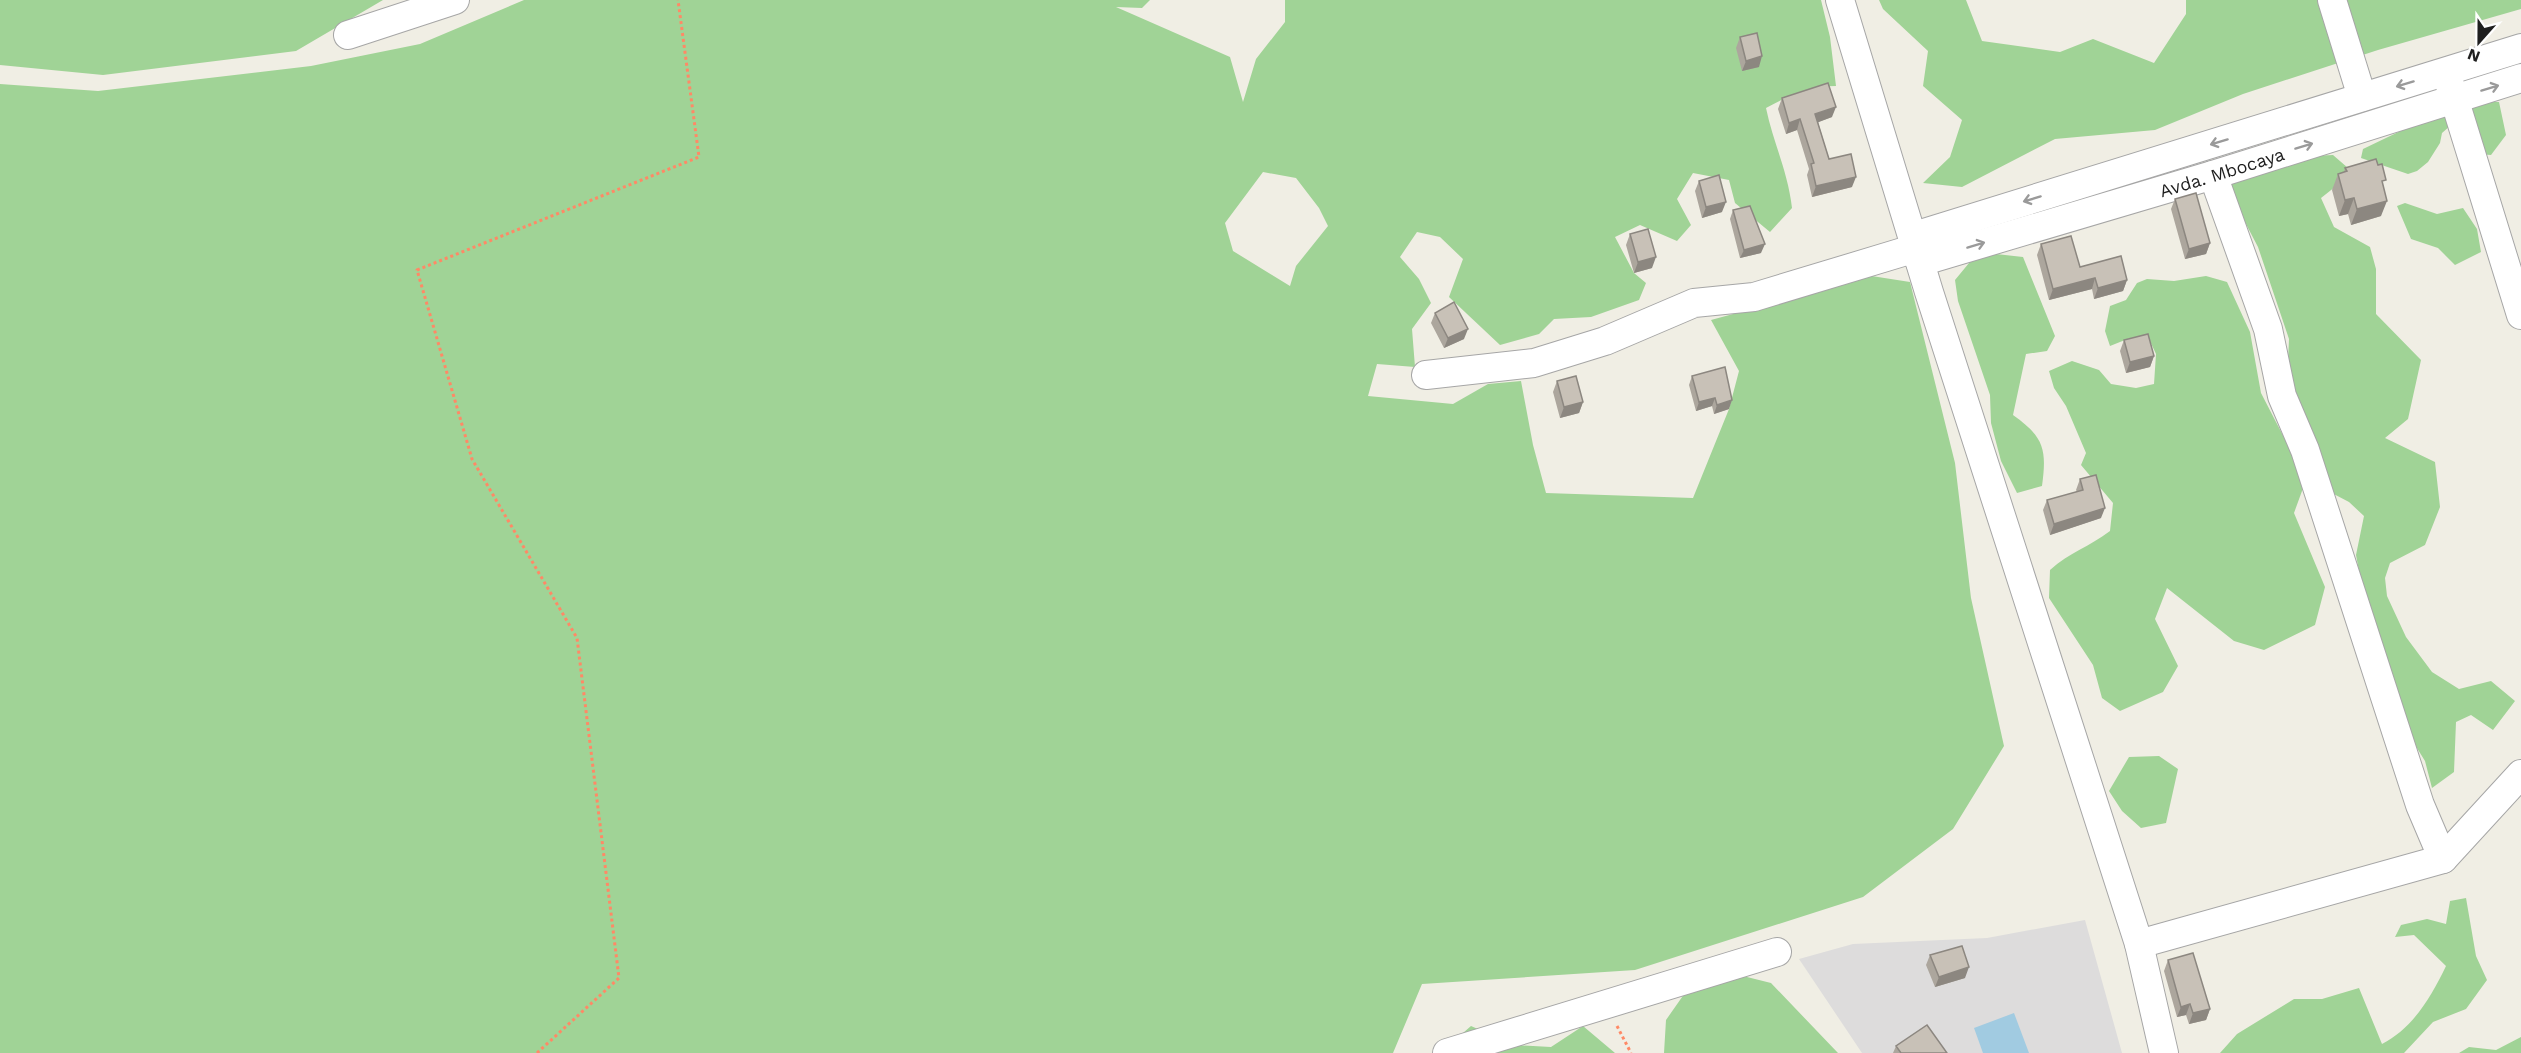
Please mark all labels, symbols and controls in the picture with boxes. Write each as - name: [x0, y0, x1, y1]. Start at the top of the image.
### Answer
- north arrow: [2449, 12, 2509, 72]
- text: N: [2465, 45, 2483, 67]
- one-way arrow: [2396, 79, 2415, 90]
- one-way arrow: [2480, 82, 2499, 93]
- one-way arrow: [2210, 137, 2229, 148]
- one-way arrow: [2294, 140, 2313, 151]
- street label: Avda. Mbocaya: [2157, 143, 2287, 201]
- one-way arrow: [2023, 194, 2042, 205]
- one-way arrow: [1966, 239, 1985, 250]

